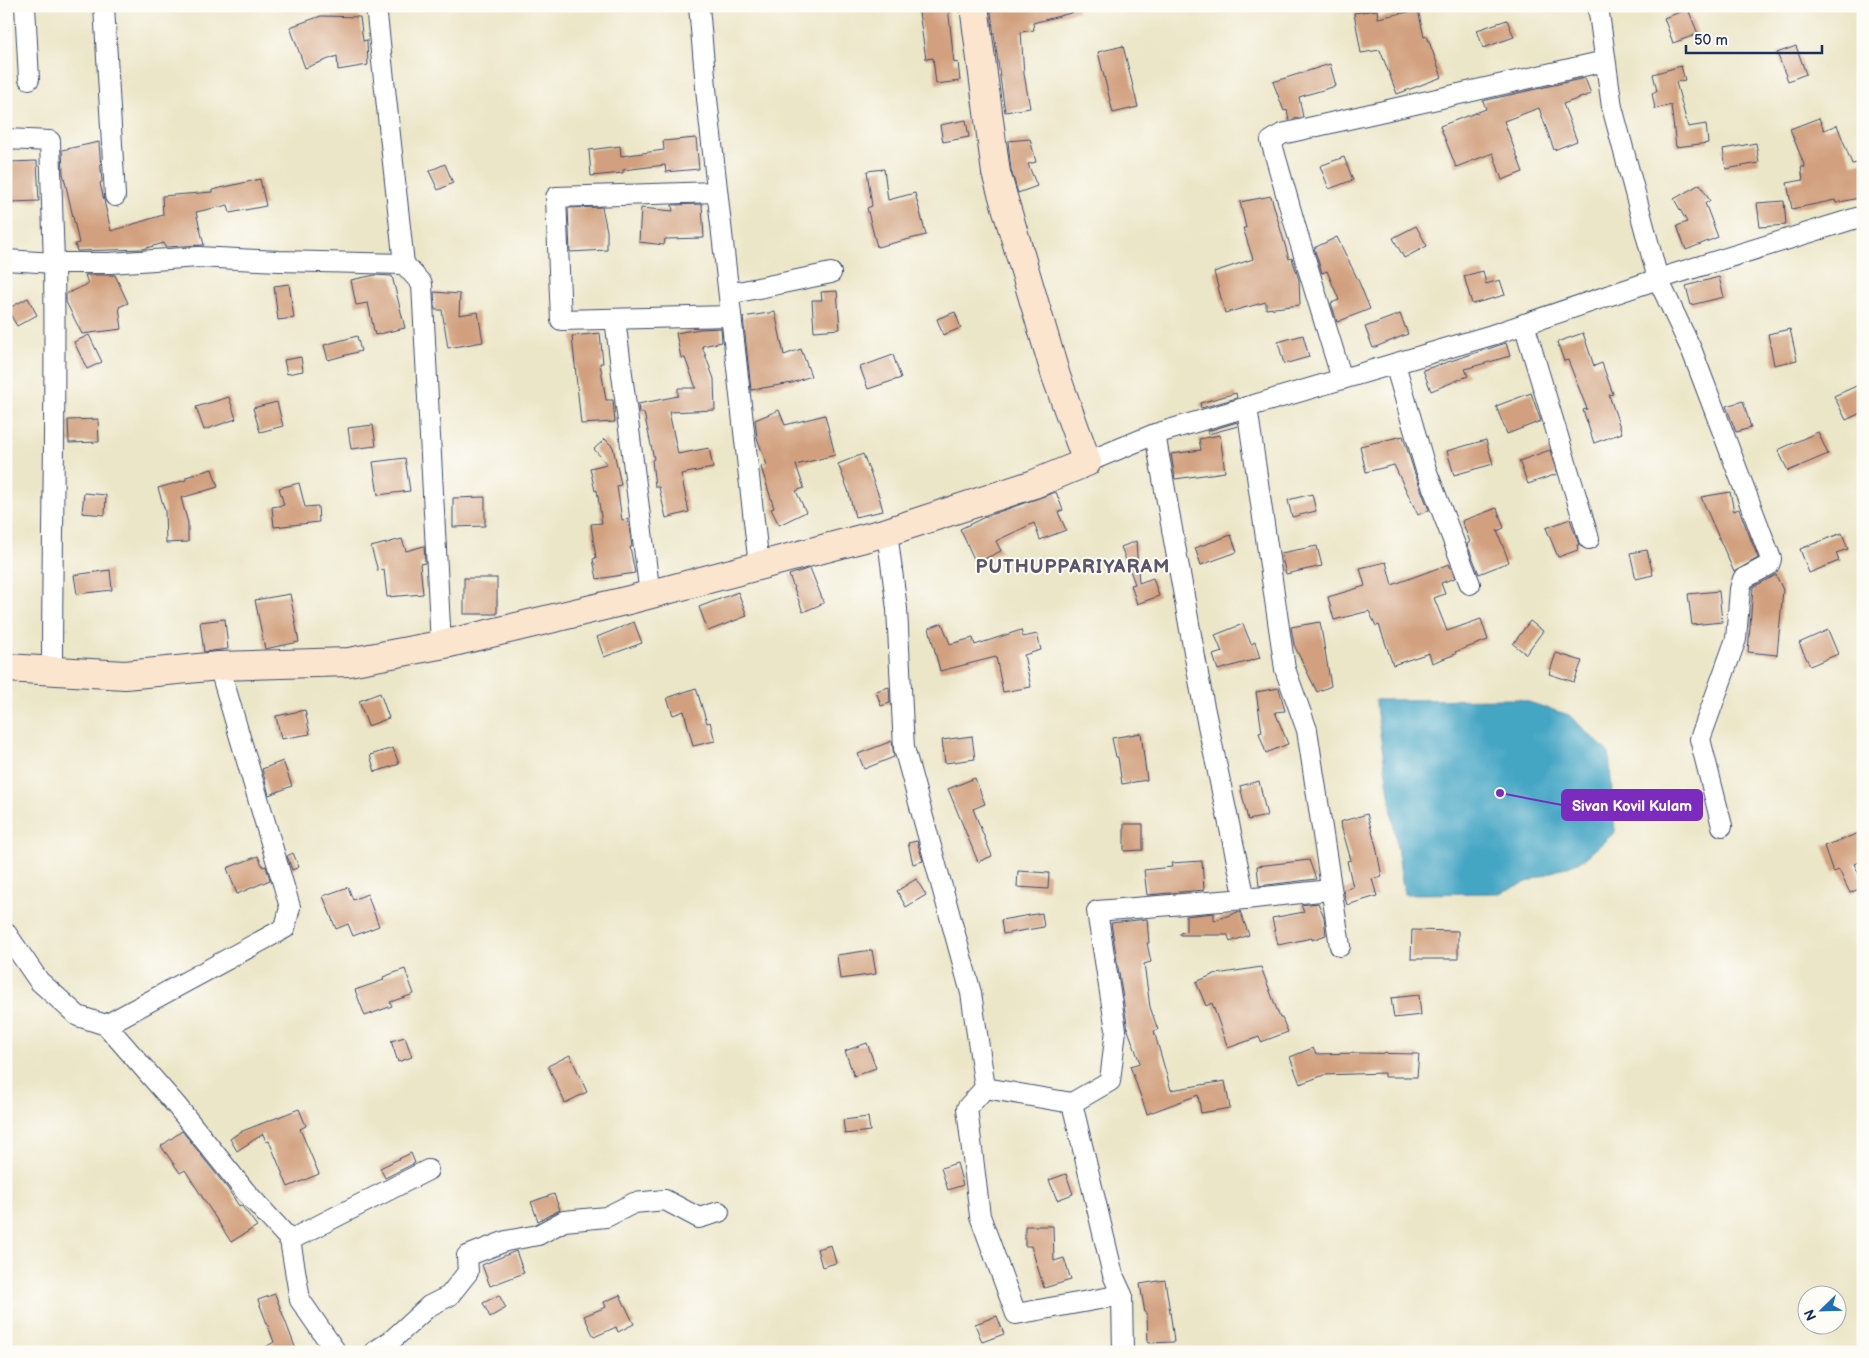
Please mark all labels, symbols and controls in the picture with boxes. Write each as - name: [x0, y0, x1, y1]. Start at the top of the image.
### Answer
- scale bar: [1686, 22, 1823, 54]
- text: 50 m: [1694, 31, 1728, 50]
- district label: PUTHUPPARIYARAM: [976, 556, 1170, 579]
- callout: Sivan Kovil Kulam: [1562, 790, 1702, 820]
- text: Sivan Kovil Kulam: [1572, 797, 1692, 816]
- north arrow: [1796, 1286, 1846, 1336]
- text: N: [1801, 1307, 1820, 1323]

